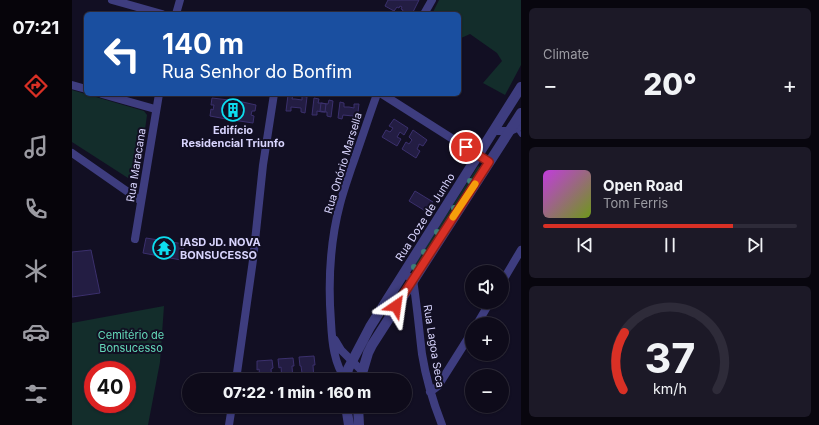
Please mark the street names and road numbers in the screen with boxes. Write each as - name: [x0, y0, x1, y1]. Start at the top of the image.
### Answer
- street label: Rua Onório Marsella: [321, 111, 365, 215]
- street label: Rua Maracana: [123, 127, 149, 203]
- street label: Rua Doze de Junho: [392, 170, 458, 264]
- street label: Rua Lagoa Seca: [421, 303, 447, 389]

